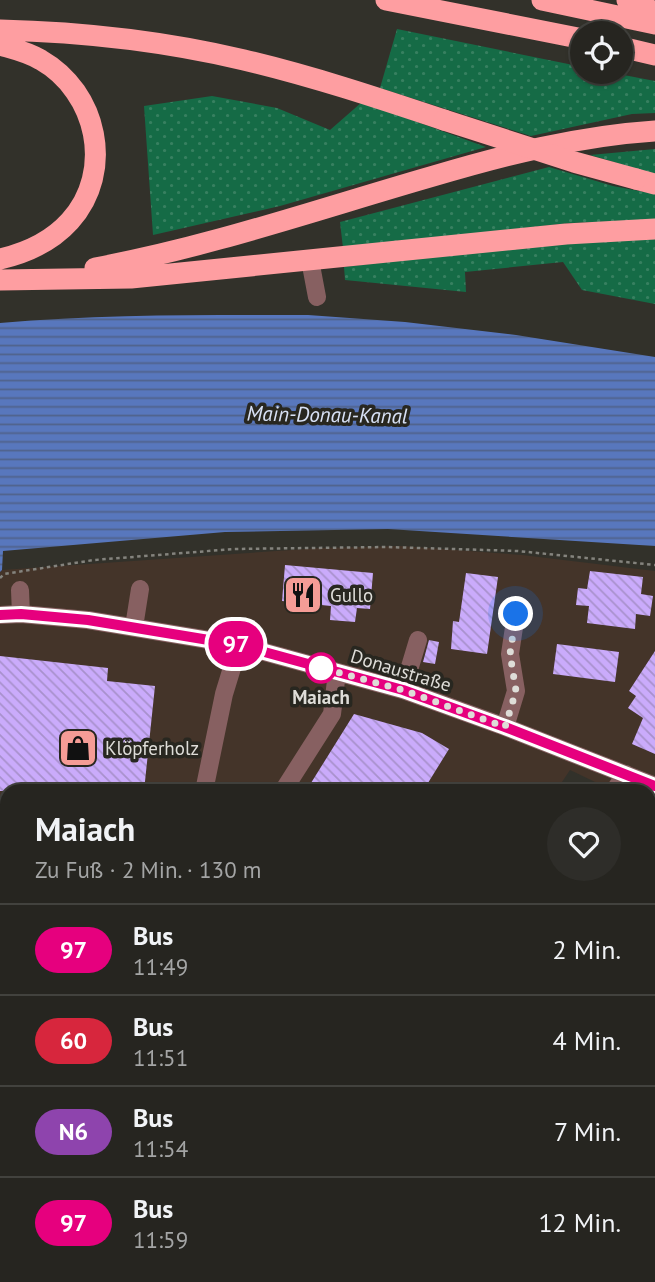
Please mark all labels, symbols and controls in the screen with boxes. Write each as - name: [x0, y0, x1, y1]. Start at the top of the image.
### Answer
- map controls: [570, 21, 633, 84]
- button: locate: [570, 21, 633, 84]
- water label: Main-Donau-Kanal: [246, 400, 408, 429]
- restaurant icon: Gullo: [282, 574, 324, 616]
- place label: Gullo: [330, 583, 373, 607]
- your location: [498, 596, 533, 631]
- line badge: 97: [204, 621, 268, 667]
- text: 97: [222, 628, 250, 659]
- street label: Donaustraße: [348, 643, 454, 697]
- marker: Maiach: [306, 653, 336, 683]
- place label: Maiach: [292, 685, 350, 709]
- shop icon: Klöpferholz: [57, 727, 99, 769]
- place label: Klöpferholz: [105, 736, 199, 760]
- text: Maiach: [35, 807, 135, 850]
- button: heart: [547, 807, 621, 881]
- text: Zu Fuß · 2 Min. · 130 m: [35, 855, 261, 884]
- text: Bus: [133, 919, 173, 952]
- text: 2 Min.: [553, 933, 621, 966]
- text: 97: [60, 934, 87, 965]
- text: 11:49: [133, 952, 188, 981]
- text: Bus: [133, 1010, 173, 1043]
- text: 4 Min.: [553, 1024, 621, 1057]
- text: 60: [60, 1025, 87, 1056]
- text: 11:51: [133, 1043, 188, 1072]
- text: Bus: [133, 1101, 173, 1134]
- text: 7 Min.: [554, 1115, 621, 1148]
- text: N6: [59, 1116, 88, 1147]
- text: 11:54: [133, 1134, 188, 1163]
- text: Bus: [133, 1192, 173, 1225]
- text: 12 Min.: [538, 1206, 621, 1239]
- text: 97: [60, 1207, 87, 1238]
- text: 11:59: [133, 1225, 188, 1254]

